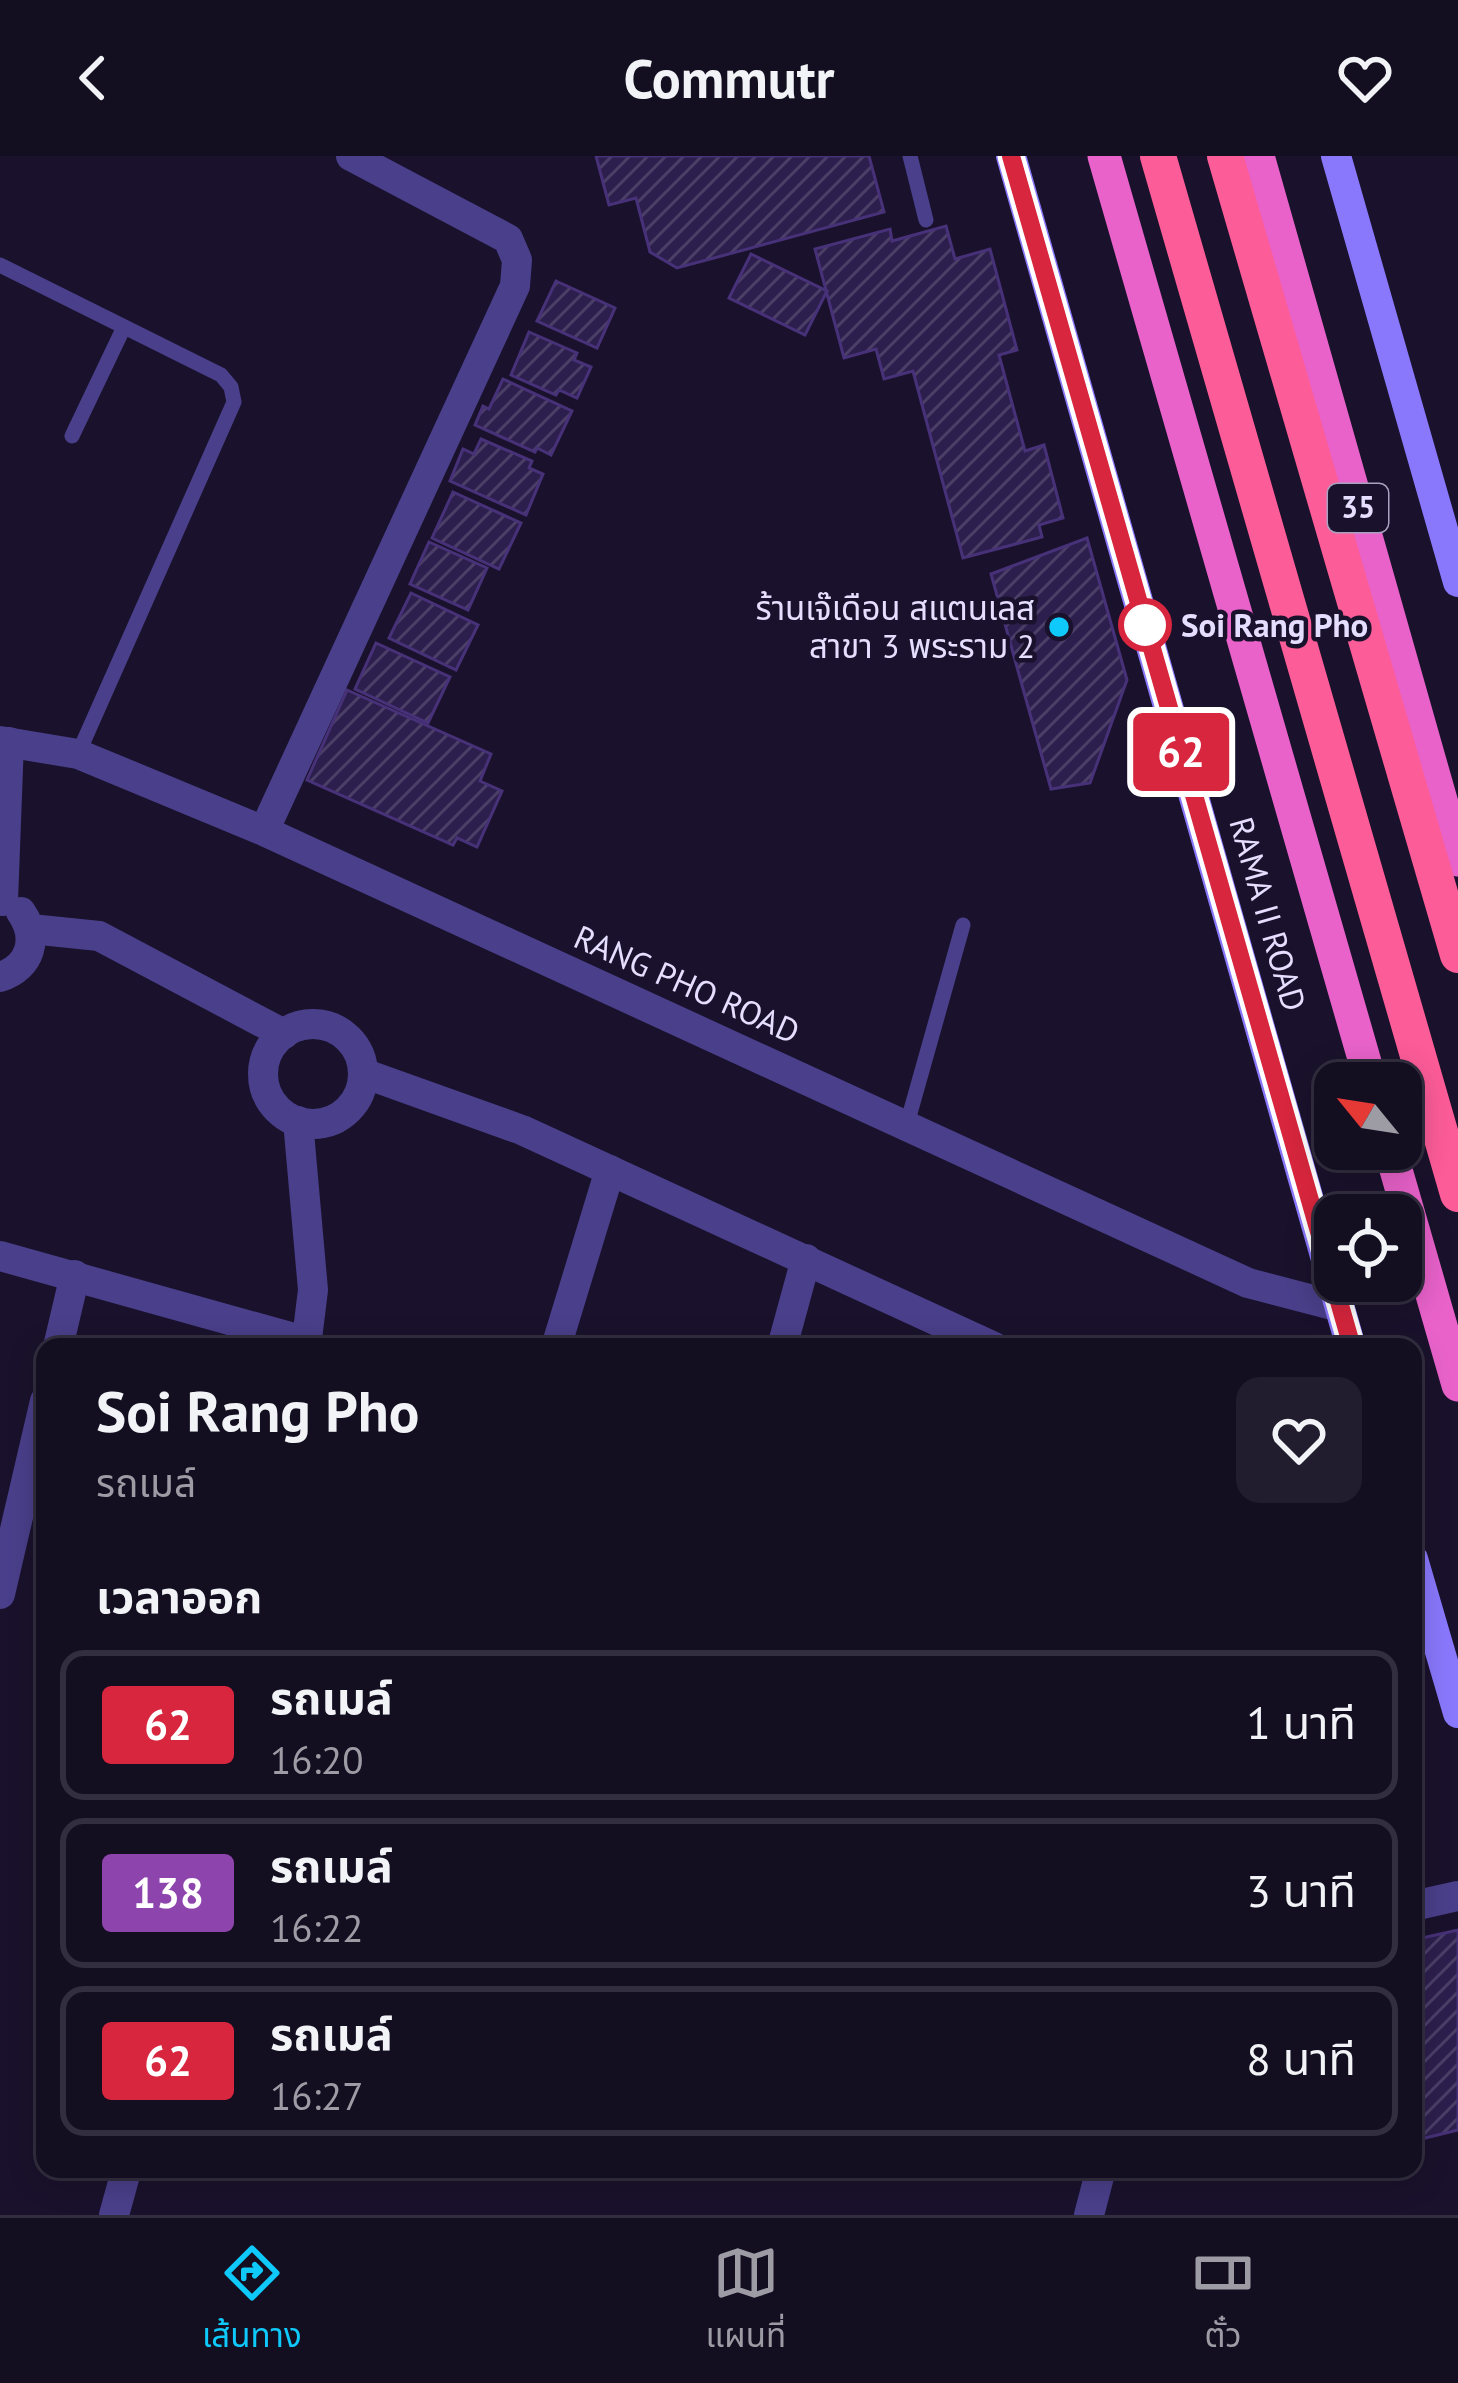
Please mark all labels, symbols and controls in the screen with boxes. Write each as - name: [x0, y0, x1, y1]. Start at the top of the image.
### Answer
- text: Commutr: [623, 43, 835, 113]
- icon: back: [60, 45, 126, 111]
- icon: heart: [1332, 45, 1398, 111]
- road number: 35: [1328, 484, 1388, 532]
- place label: ร้านเจ๊เดือน สแตนเลส สาขา 3 พระราม 2: [756, 586, 1035, 667]
- marker: Soi Rang Pho: [1120, 600, 1170, 650]
- place label: Soi Rang Pho: [1181, 603, 1368, 646]
- marker: ร้านเจ๊เดือน สแตนเลส สาขา 3 พระราม 2: [1046, 614, 1072, 640]
- line badge: 62: [1127, 713, 1235, 791]
- text: 62: [1157, 724, 1205, 779]
- street label: RAMA II ROAD: [1220, 812, 1317, 1016]
- street label: RANG PHO ROAD: [568, 915, 807, 1052]
- north arrow: [1314, 1062, 1422, 1170]
- map controls: [1314, 1062, 1422, 1302]
- button: locate: [1314, 1194, 1422, 1302]
- text: Soi Rang Pho: [96, 1374, 419, 1448]
- button: heart: [1236, 1377, 1362, 1503]
- text: รถเมล์: [96, 1457, 196, 1508]
- text: เวลาออก: [96, 1567, 262, 1625]
- text: รถเมล์: [270, 1668, 393, 1726]
- text: 1 นาที: [1246, 1693, 1356, 1751]
- text: 62: [144, 1697, 192, 1752]
- text: 16:20: [270, 1734, 364, 1785]
- text: รถเมล์: [270, 1836, 393, 1894]
- text: 3 นาที: [1246, 1861, 1356, 1919]
- text: 138: [132, 1865, 204, 1920]
- text: 16:22: [270, 1902, 364, 1953]
- text: รถเมล์: [270, 2004, 393, 2062]
- text: 8 นาที: [1246, 2029, 1356, 2087]
- text: 62: [144, 2033, 192, 2088]
- text: 16:27: [270, 2070, 364, 2121]
- tab: เส้นทาง: [202, 2240, 302, 2362]
- tab: แผนที่: [706, 2240, 786, 2362]
- tab: ตั๋ว: [1190, 2240, 1256, 2362]

